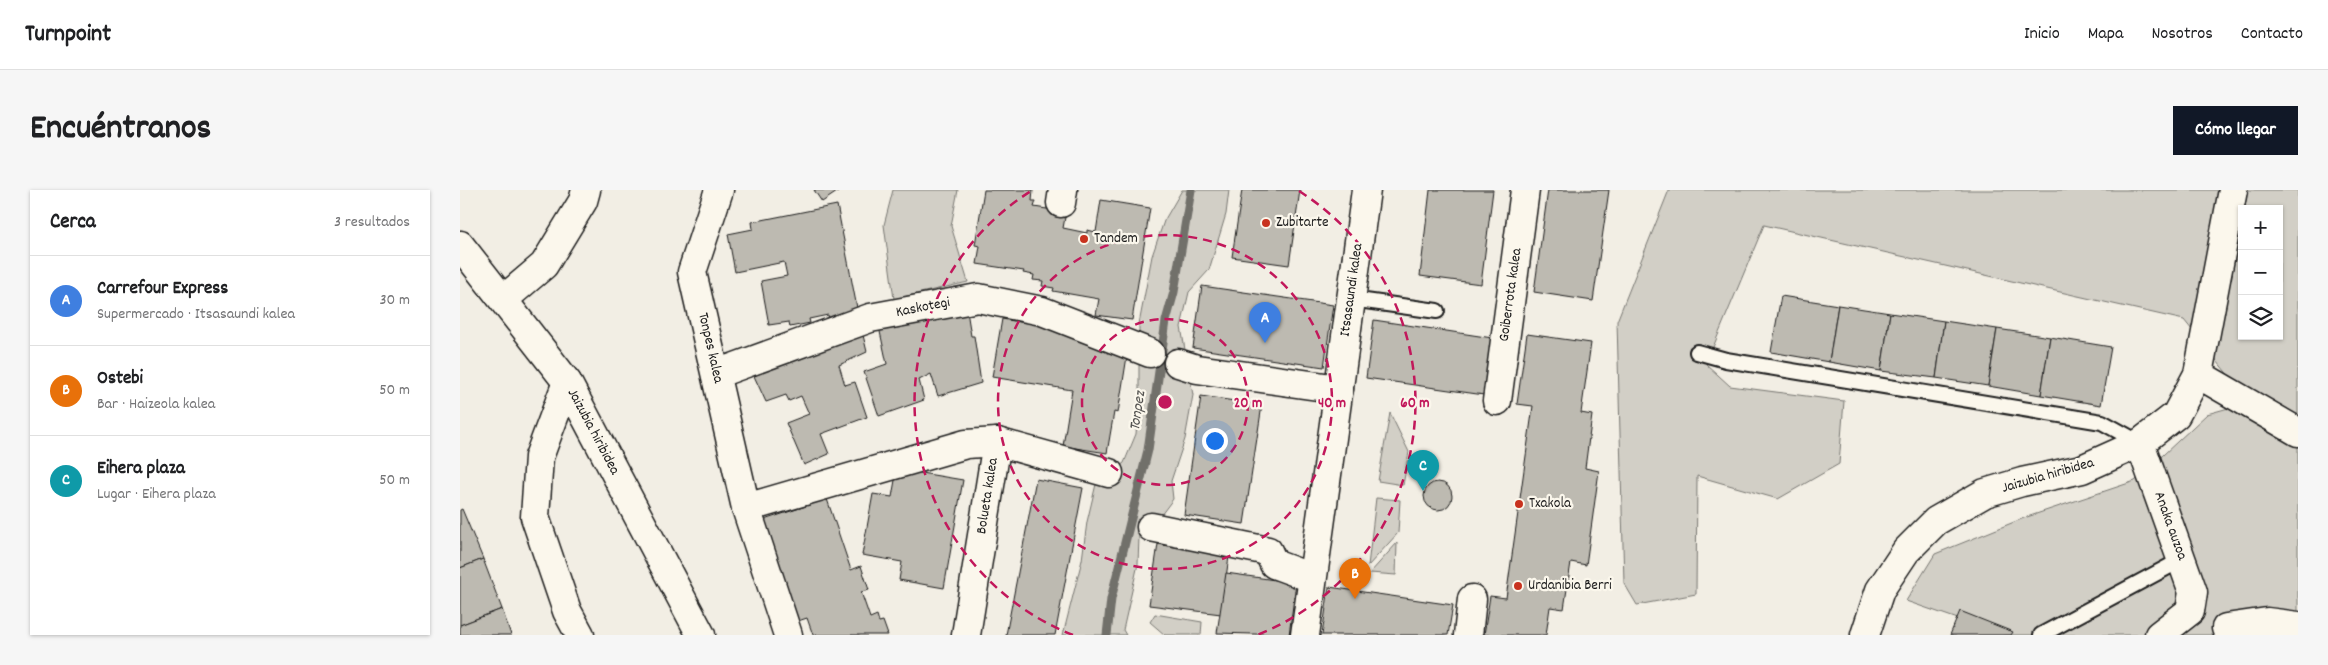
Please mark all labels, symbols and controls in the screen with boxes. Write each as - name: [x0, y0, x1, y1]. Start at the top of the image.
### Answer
- text: Turnpoint: [25, 18, 111, 52]
- text: Inicio: [2024, 22, 2060, 47]
- text: Mapa: [2088, 22, 2123, 47]
- text: Nosotros: [2151, 22, 2213, 47]
- text: Contacto: [2241, 22, 2303, 47]
- text: Encuéntranos: [30, 105, 211, 155]
- button: Cómo llegar: [2173, 106, 2298, 155]
- map controls: [2238, 205, 2283, 340]
- button: +: [2238, 205, 2283, 250]
- text: Cerca: [50, 208, 96, 238]
- text: 3 resultados: [334, 211, 410, 234]
- place label: Zubitarte: [1276, 212, 1329, 234]
- marker: Zubitarte: [1260, 217, 1272, 229]
- place label: Tandem: [1094, 228, 1138, 250]
- marker: Tandem: [1078, 233, 1090, 245]
- street label: Itsasaundi kalea: [1335, 241, 1370, 338]
- street label: Goiberrota kalea: [1494, 246, 1529, 343]
- button: −: [2238, 250, 2283, 295]
- text: Carrefour Express: [97, 276, 228, 303]
- text: A: [62, 289, 70, 312]
- text: 30 m: [380, 289, 410, 312]
- street label: Kaskotegi: [894, 292, 952, 324]
- button: layers: [2238, 295, 2283, 340]
- pin: A: [1249, 302, 1281, 343]
- text: Supermercado · Itsasaundi kalea: [97, 303, 295, 326]
- street label: Tonpes kalea: [691, 310, 729, 386]
- text: Ostebi: [97, 366, 143, 393]
- text: B: [62, 379, 70, 402]
- text: 50 m: [379, 379, 410, 402]
- street label: Jaizubia hiribidea: [561, 385, 625, 480]
- water label: Tonpez: [1124, 389, 1152, 432]
- text: Bar · Haizeola kalea: [97, 393, 215, 416]
- centre of rings: [1156, 393, 1174, 411]
- text: 20 m: [1234, 393, 1262, 415]
- text: 40 m: [1318, 393, 1346, 415]
- text: 60 m: [1400, 393, 1430, 415]
- your location: [1202, 428, 1228, 454]
- pin: C: [1407, 450, 1439, 491]
- street label: Jaizubia hiribidea: [1999, 452, 2098, 500]
- street label: Bolueta kalea: [971, 455, 1005, 536]
- text: Eihera plaza: [97, 456, 185, 483]
- text: C: [62, 469, 70, 492]
- text: 50 m: [379, 469, 410, 492]
- text: Lugar · Eihera plaza: [97, 483, 216, 506]
- street label: Anaka auzoa: [2147, 489, 2193, 564]
- place label: Txakola: [1529, 493, 1572, 515]
- marker: Txakola: [1513, 498, 1525, 510]
- pin: B: [1339, 558, 1371, 599]
- place label: Urdanibia Berri: [1528, 575, 1612, 597]
- marker: Urdanibia Berri: [1512, 580, 1524, 592]

